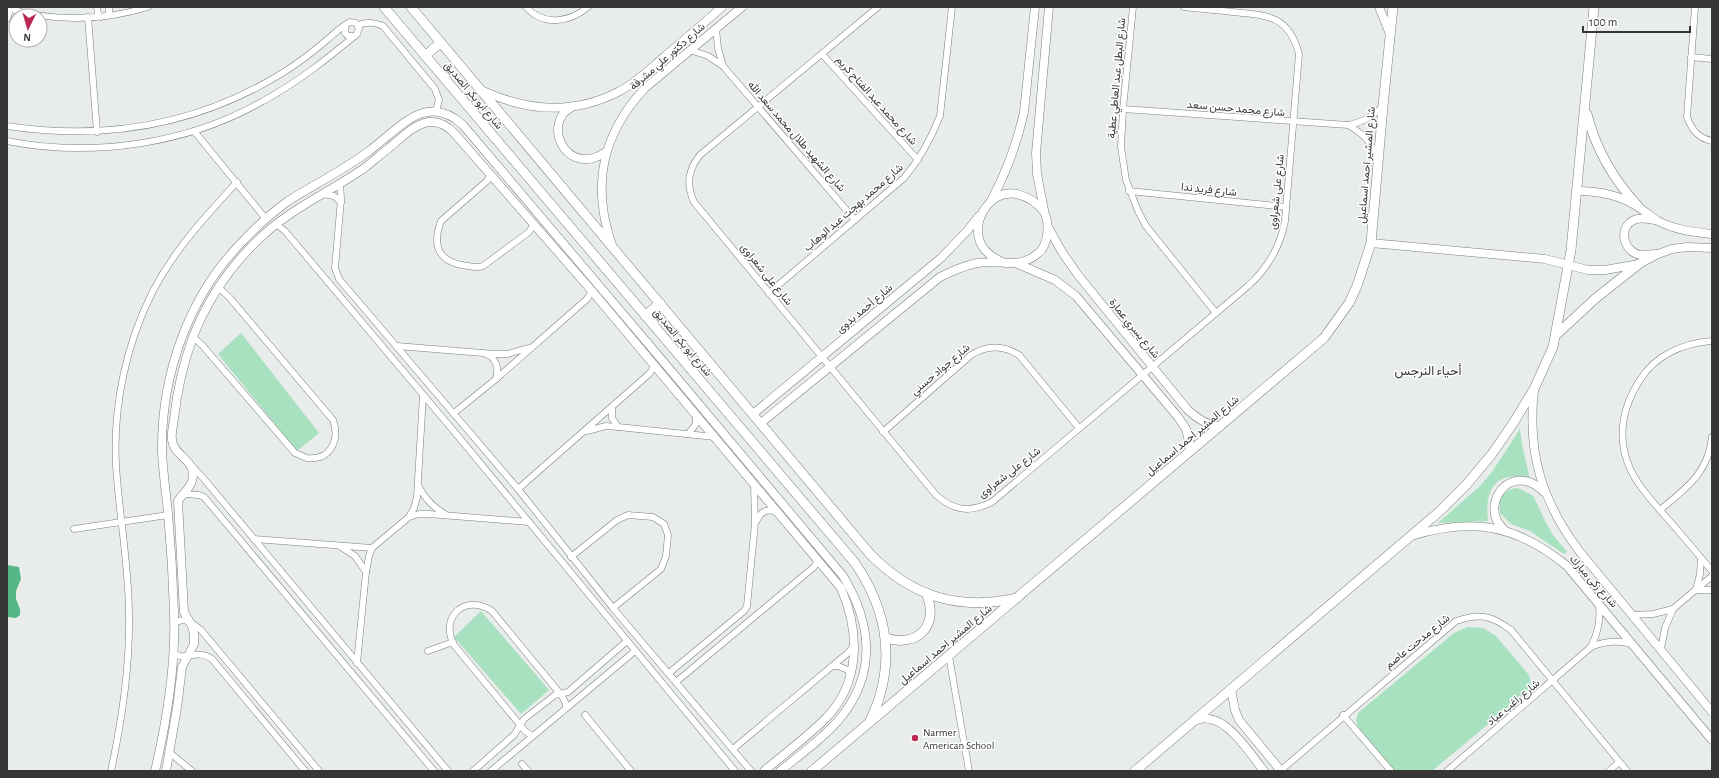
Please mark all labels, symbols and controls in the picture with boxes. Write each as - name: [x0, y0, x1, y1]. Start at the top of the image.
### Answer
- north arrow: [8, 8, 48, 48]
- scale bar: [1583, 8, 1690, 34]
- text: 100 m: [1589, 16, 1617, 28]
- street label: شارع البطل عبد العاطي عطية: [1106, 17, 1131, 139]
- street label: شارع دكتور علي مشرفة: [628, 21, 710, 95]
- text: N: [23, 32, 31, 43]
- street label: شارع محمد عبد الفتاح كريم: [832, 54, 920, 148]
- street label: شارع ابو بكر الصديق: [441, 59, 505, 133]
- street label: شارع الشهيد طلال محمد سعد الله: [744, 78, 848, 195]
- street label: شارع محمد حسن سعد: [1186, 99, 1286, 120]
- street label: شارع المشير احمد اسماعيل: [1356, 106, 1379, 224]
- street label: شارع على شعراوى: [1267, 153, 1288, 231]
- street label: شارع محمد بهجت عبد الوهاب: [802, 161, 907, 255]
- street label: شارع فريد ندا: [1180, 181, 1238, 200]
- street label: شارع على شعراوى: [737, 241, 795, 309]
- street label: شارع أحمد بدوى: [833, 281, 896, 336]
- street label: شارع يسري عمارة: [1104, 296, 1162, 363]
- street label: شارع ابو بكر الصديق: [650, 306, 714, 380]
- street label: شارع جواد حسني: [909, 341, 975, 400]
- district label: أحياء النرجس: [1394, 363, 1462, 379]
- street label: شارع المشير احمد اسماعيل: [1144, 393, 1242, 479]
- street label: شارع على شعراوى: [976, 445, 1044, 502]
- street label: شارع زكى مبارك: [1566, 553, 1620, 611]
- street label: شارع المشير احمد اسماعيل: [897, 602, 995, 688]
- street label: شارع مدحت عاصم: [1383, 612, 1453, 672]
- street label: شارع راغب عياد: [1485, 677, 1543, 729]
- place label: Narmer American School: [923, 727, 994, 751]
- marker: Narmer American School: [910, 733, 920, 743]

